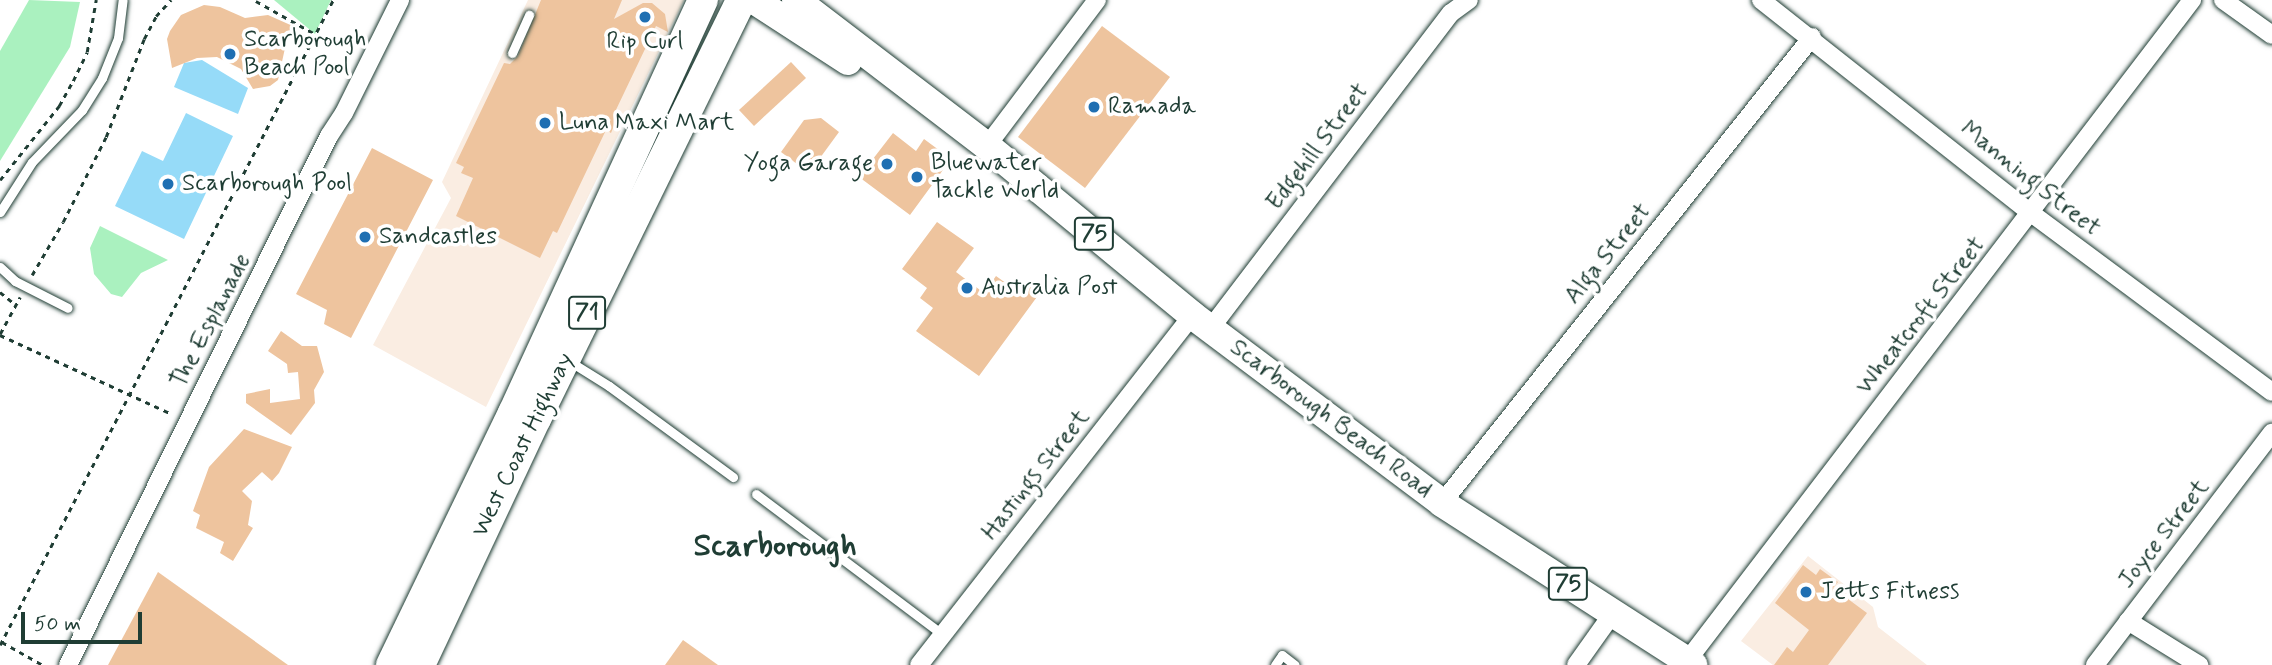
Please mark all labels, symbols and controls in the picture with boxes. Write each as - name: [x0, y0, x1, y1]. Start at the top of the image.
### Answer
- marker: Rip Curl: [637, 9, 653, 25]
- place label: Scarborough Beach Pool: [244, 26, 366, 82]
- place label: Rip Curl: [605, 28, 685, 56]
- marker: Scarborough Beach Pool: [222, 46, 238, 62]
- street label: Edgehill Street: [1261, 78, 1375, 216]
- place label: Ramada: [1108, 93, 1196, 121]
- marker: Ramada: [1086, 99, 1102, 115]
- place label: Luna Maxi Mart: [559, 109, 728, 137]
- marker: Luna Maxi Mart: [537, 115, 553, 131]
- street label: Manning Street: [1955, 116, 2105, 242]
- place label: Bluewater Tackle World: [931, 149, 1058, 205]
- place label: Yoga Garage: [747, 150, 873, 178]
- marker: Yoga Garage: [879, 156, 895, 172]
- marker: Bluewater Tackle World: [909, 169, 925, 185]
- place label: Scarborough Pool: [182, 170, 348, 198]
- marker: Scarborough Pool: [160, 176, 176, 192]
- street label: Alga Street: [1559, 198, 1657, 310]
- road number: 75: [1073, 215, 1115, 254]
- place label: Sandcastles: [379, 223, 497, 251]
- marker: Sandcastles: [357, 229, 373, 245]
- street label: Wheatcroft Street: [1851, 232, 1991, 400]
- street label: The Esplanade: [165, 250, 257, 392]
- place label: Australia Post: [981, 274, 1115, 302]
- marker: Australia Post: [959, 280, 975, 296]
- road number: 71: [568, 294, 606, 332]
- street label: Scarborough Beach Road: [1224, 334, 1438, 504]
- street label: West Coast Highway: [466, 348, 580, 542]
- street label: Hastings Street: [976, 404, 1096, 546]
- street label: Joyce Street: [2112, 474, 2216, 594]
- district label: Scarborough: [693, 527, 857, 565]
- road number: 75: [1547, 564, 1589, 604]
- place label: Jetts Fitness: [1820, 578, 1964, 606]
- marker: Jetts Fitness: [1798, 584, 1814, 600]
- scale bar: [24, 598, 145, 642]
- text: 50 m: [34, 610, 81, 638]

